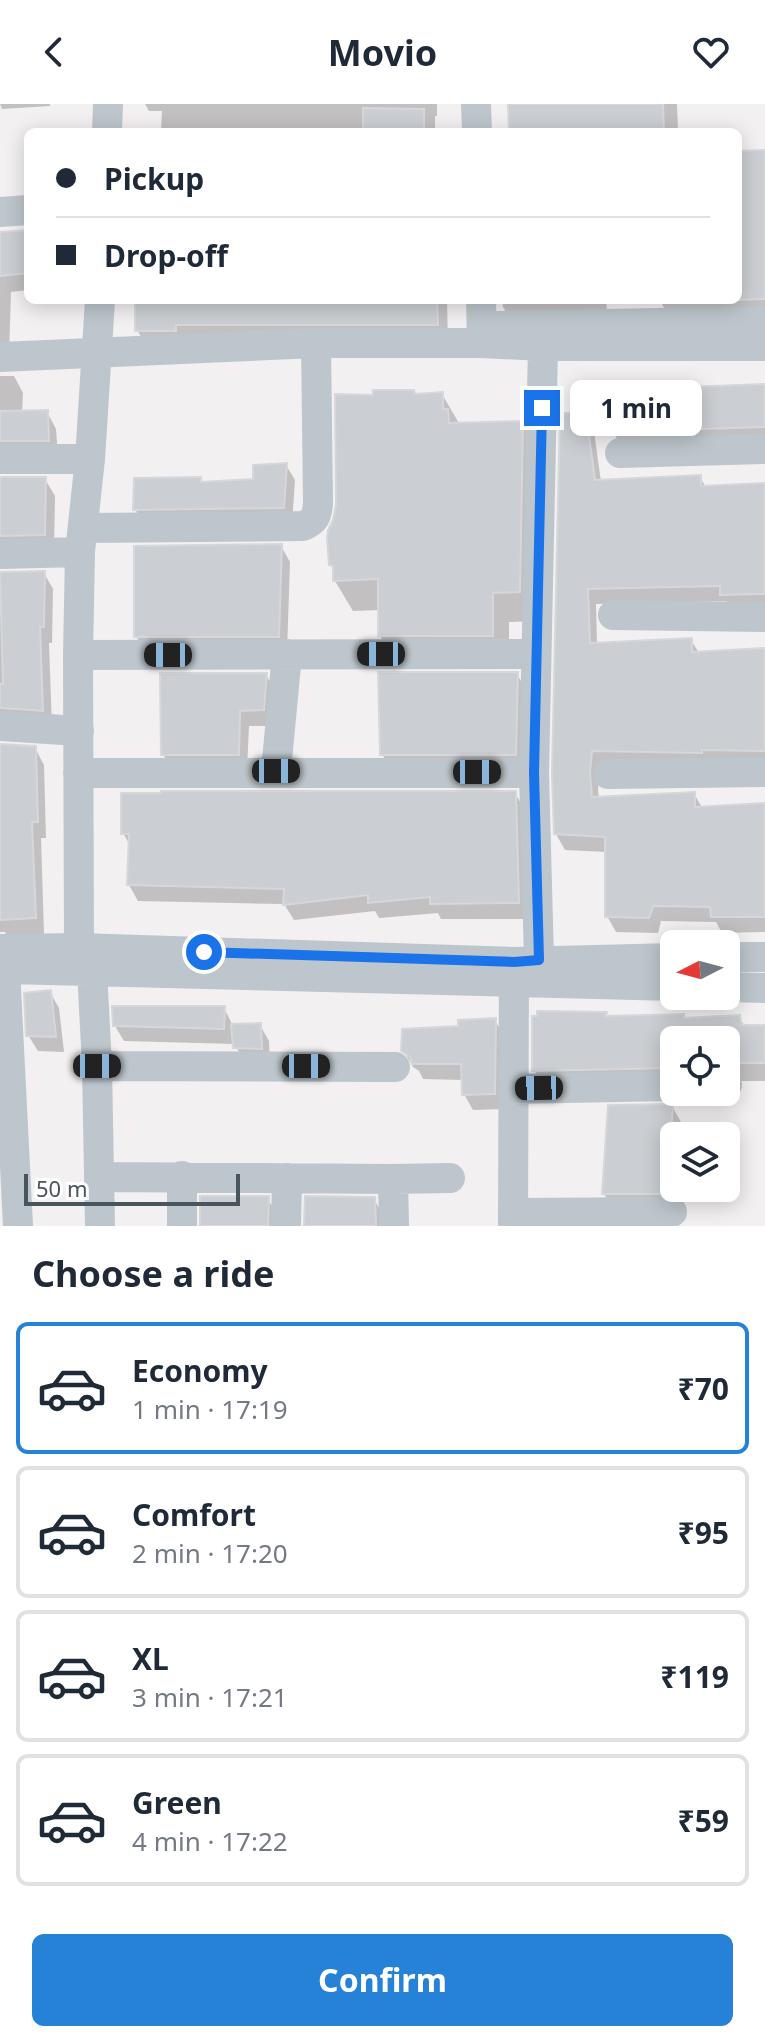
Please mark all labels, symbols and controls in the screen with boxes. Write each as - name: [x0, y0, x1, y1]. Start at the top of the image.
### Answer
- text: Movio: [328, 28, 437, 77]
- icon: back: [32, 30, 76, 74]
- icon: heart: [689, 30, 733, 74]
- text: Pickup: [104, 158, 204, 199]
- text: Drop-off: [104, 235, 228, 276]
- callout: 1 min: [570, 380, 702, 436]
- route end: [524, 390, 560, 426]
- text: 1 min: [600, 390, 672, 426]
- car: [357, 642, 405, 666]
- car: [144, 643, 192, 667]
- car: [252, 759, 300, 783]
- car: [453, 760, 501, 784]
- north arrow: [660, 930, 740, 1010]
- map controls: [660, 930, 740, 1202]
- route start: [186, 934, 222, 970]
- button: locate: [660, 1026, 740, 1106]
- car: [73, 1054, 121, 1078]
- car: [282, 1054, 330, 1078]
- car: [515, 1076, 563, 1100]
- button: layers: [660, 1122, 740, 1202]
- scale bar: [24, 1170, 240, 1206]
- text: 50 m: [36, 1173, 87, 1203]
- text: Choose a ride: [32, 1249, 274, 1298]
- text: Economy: [132, 1350, 268, 1391]
- icon: car: [36, 1352, 108, 1424]
- text: ₹70: [678, 1368, 729, 1409]
- text: 1 min · 17:19: [132, 1391, 288, 1427]
- text: Comfort: [132, 1494, 256, 1535]
- icon: car: [36, 1496, 108, 1568]
- text: ₹95: [678, 1512, 729, 1553]
- text: 2 min · 17:20: [132, 1535, 288, 1571]
- text: XL: [132, 1638, 169, 1679]
- icon: car: [36, 1640, 108, 1712]
- text: ₹119: [660, 1656, 729, 1697]
- text: 3 min · 17:21: [132, 1679, 288, 1715]
- text: Green: [132, 1782, 222, 1823]
- icon: car: [36, 1784, 108, 1856]
- text: ₹59: [678, 1800, 729, 1841]
- text: 4 min · 17:22: [132, 1823, 288, 1859]
- button: Confirm: [32, 1934, 733, 2026]

